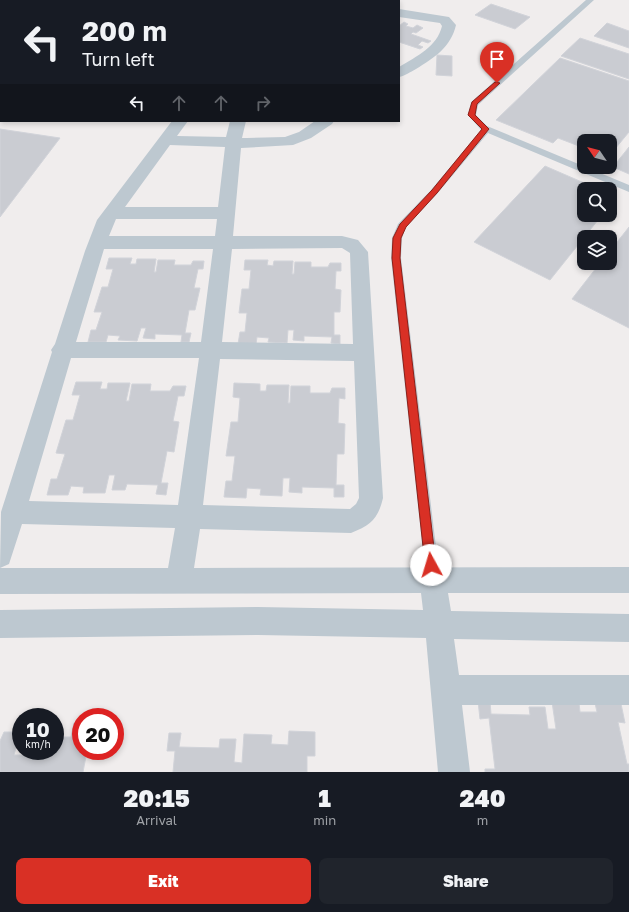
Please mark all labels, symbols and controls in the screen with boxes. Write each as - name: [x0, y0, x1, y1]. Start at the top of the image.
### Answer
- text: 200 m: [82, 14, 167, 47]
- icon: left: [16, 16, 68, 68]
- pin: [480, 42, 514, 83]
- text: Turn left: [82, 48, 155, 70]
- icon: arrive: [486, 48, 508, 70]
- icon: left: [126, 92, 148, 114]
- icon: ahead: [168, 92, 190, 114]
- icon: ahead: [210, 92, 232, 114]
- icon: right: [252, 92, 274, 114]
- north arrow: [577, 134, 617, 174]
- map controls: [577, 134, 617, 270]
- button: search: [577, 182, 617, 222]
- button: layers: [577, 230, 617, 270]
- position arrow: [410, 544, 452, 586]
- speed limit sign: 20: [72, 708, 124, 760]
- text: 10: [26, 717, 50, 741]
- text: km/h: [25, 738, 51, 750]
- text: 20:15: [123, 783, 190, 812]
- text: 1: [318, 783, 331, 812]
- text: 240: [460, 783, 506, 812]
- text: Arrival: [136, 812, 177, 828]
- text: min: [313, 812, 336, 828]
- text: m: [477, 812, 488, 828]
- button: Exit: [16, 858, 311, 904]
- button: Share: [319, 858, 613, 904]

